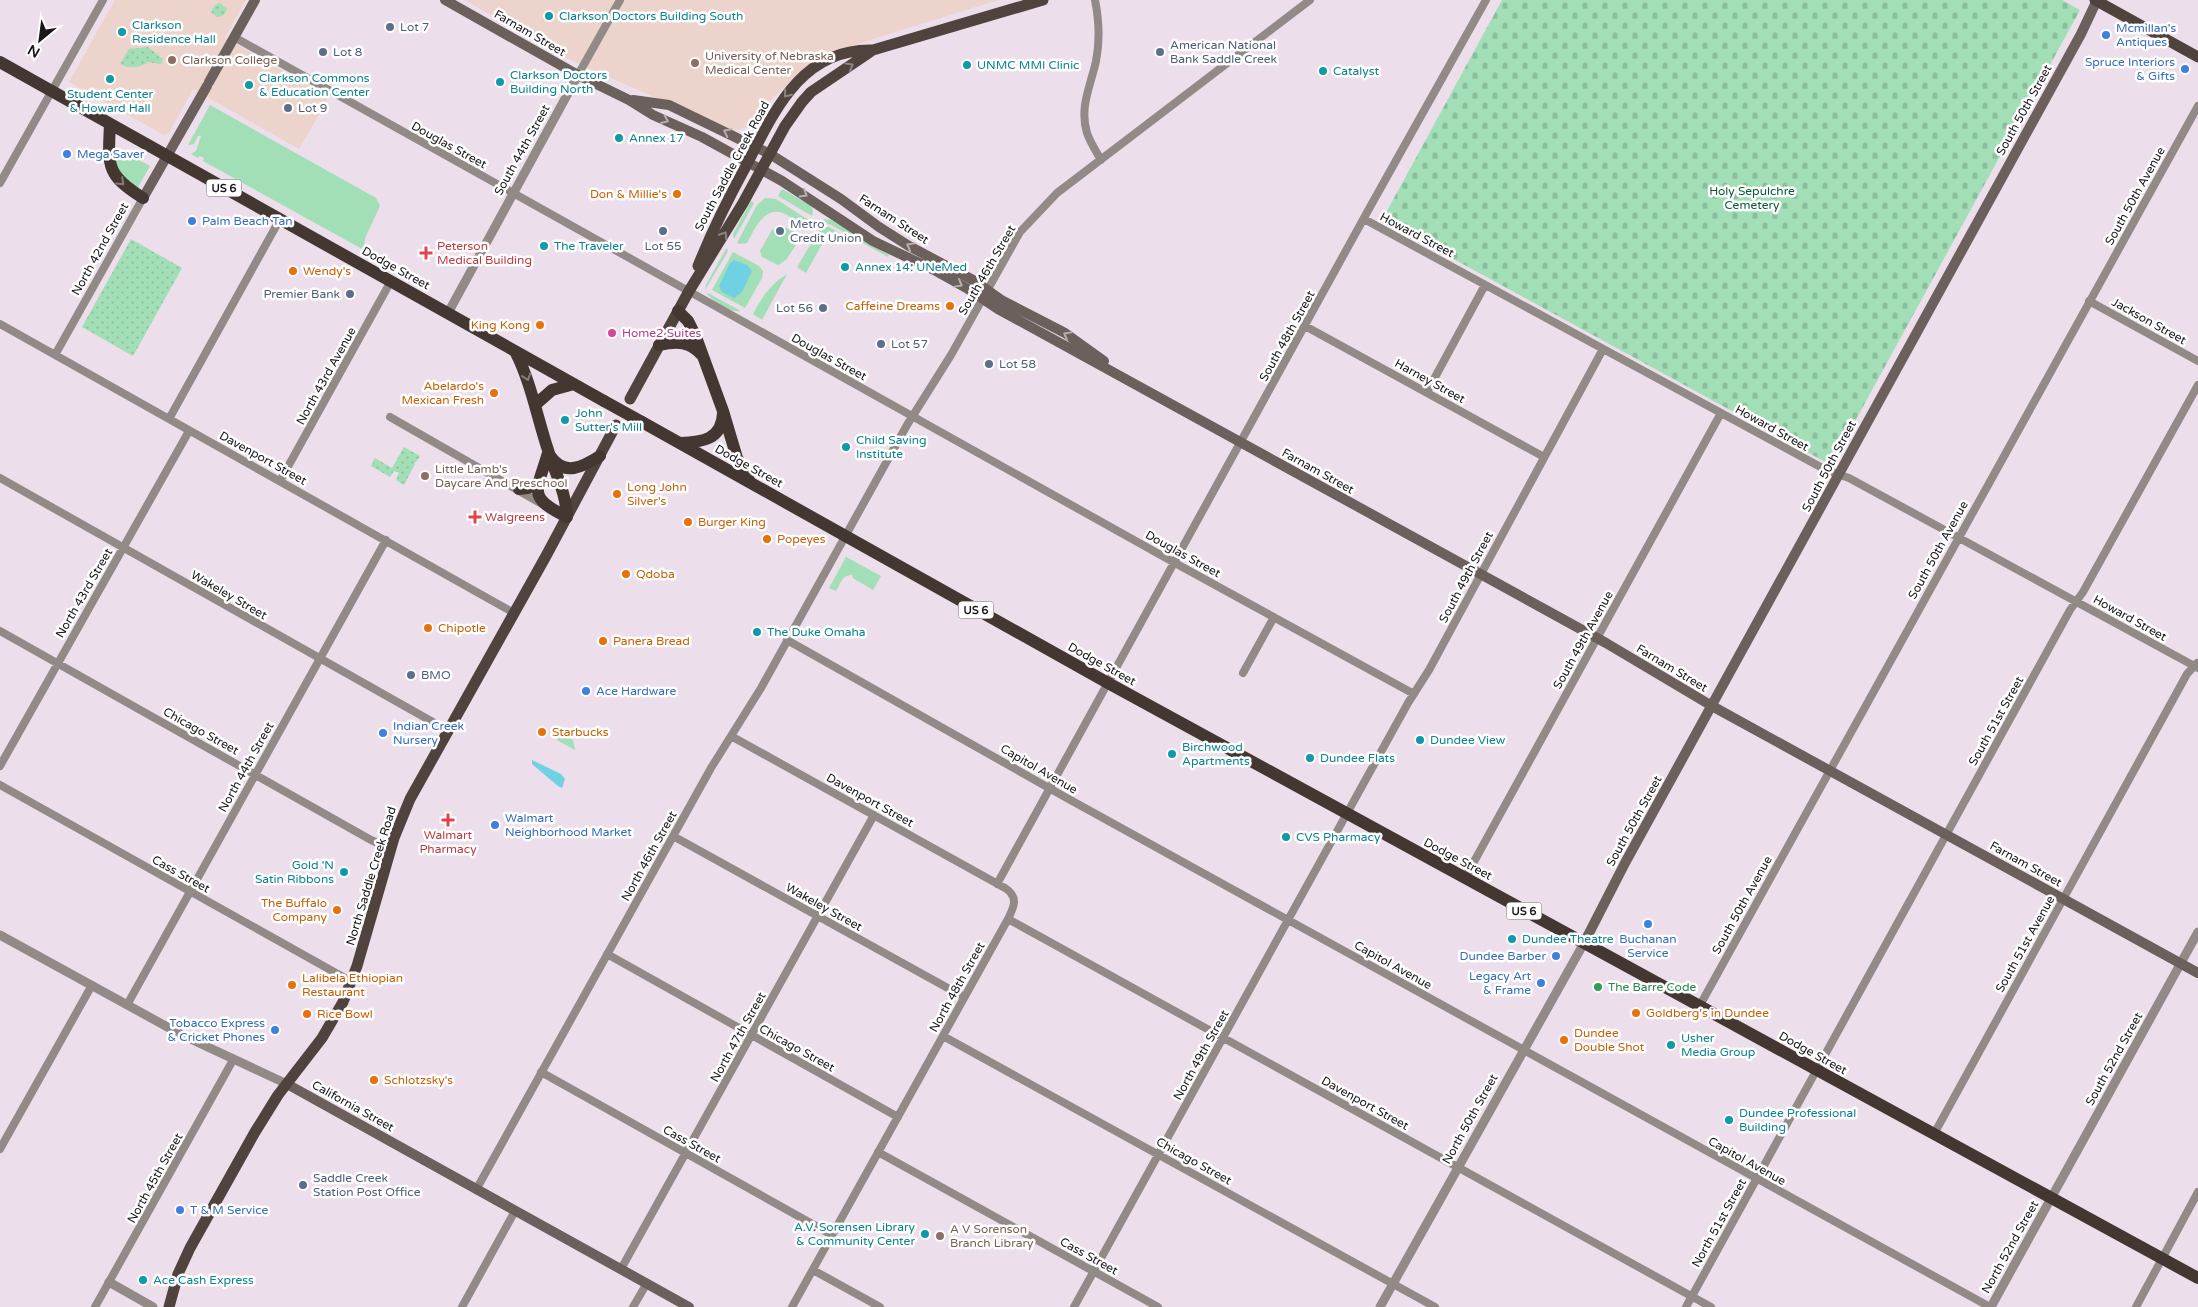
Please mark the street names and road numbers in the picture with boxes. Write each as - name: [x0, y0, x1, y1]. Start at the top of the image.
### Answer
- street label: Farnam Street: [492, 7, 569, 59]
- street label: South 50th Street: [1993, 62, 2055, 158]
- street label: South Saddle Creek Road: [692, 99, 772, 233]
- street label: South 44th Street: [491, 102, 553, 198]
- street label: Douglas Street: [409, 119, 489, 172]
- street label: South 50th Avenue: [2102, 144, 2168, 248]
- road number: US 6: [206, 180, 242, 197]
- street label: Farnam Street: [857, 191, 932, 247]
- street label: North 42nd Street: [69, 200, 131, 298]
- street label: Howard Street: [1378, 210, 1457, 261]
- street label: South 46th Street: [956, 222, 1019, 317]
- street label: Dodge Street: [360, 244, 433, 293]
- street label: South 48th Street: [1256, 288, 1318, 384]
- street label: Jackson Street: [2109, 295, 2189, 347]
- street label: North 43rd Avenue: [293, 325, 359, 427]
- street label: Douglas Street: [789, 331, 869, 384]
- street label: Harney Street: [1392, 356, 1468, 406]
- street label: Howard Street: [1733, 402, 1811, 454]
- street label: South 50th Street: [1799, 418, 1859, 514]
- street label: Davenport Street: [217, 428, 309, 488]
- street label: Dodge Street: [713, 442, 786, 491]
- street label: Farnam Street: [1280, 445, 1357, 497]
- street label: South 50th Avenue: [1905, 498, 1971, 602]
- street label: Douglas Street: [1143, 528, 1223, 581]
- street label: South 49th Street: [1436, 529, 1496, 625]
- street label: North 43rd Street: [53, 545, 115, 640]
- street label: Wakeley Street: [189, 568, 270, 623]
- street label: South 49th Avenue: [1550, 588, 1616, 692]
- street label: Howard Street: [2091, 592, 2169, 644]
- road number: US 6: [958, 602, 994, 618]
- street label: Dodge Street: [1066, 640, 1139, 689]
- street label: Farnam Street: [1634, 641, 1710, 695]
- street label: South 51st Street: [1966, 674, 2027, 768]
- street label: Chicago Street: [161, 705, 242, 758]
- street label: North 44th Street: [215, 719, 277, 814]
- street label: Capitol Avenue: [998, 741, 1080, 797]
- street label: Davenport Street: [824, 770, 916, 830]
- street label: South 50th Street: [1603, 773, 1665, 869]
- street label: North Saddle Creek Road: [343, 805, 399, 947]
- street label: North 46th Street: [618, 808, 680, 903]
- street label: Dodge Street: [1421, 835, 1495, 883]
- street label: Farnam Street: [1988, 838, 2065, 890]
- street label: Cass Street: [150, 852, 213, 896]
- street label: South 50th Avenue: [1709, 853, 1775, 957]
- street label: Wakeley Street: [783, 880, 865, 934]
- street label: South 51st Avenue: [1993, 893, 2058, 995]
- road number: US 6: [1506, 902, 1542, 919]
- street label: Capitol Avenue: [1352, 938, 1434, 992]
- street label: North 48th Street: [926, 939, 988, 1034]
- street label: North 47th Street: [707, 989, 769, 1084]
- street label: North 49th Street: [1170, 1007, 1232, 1102]
- street label: South 52nd Street: [2083, 1010, 2146, 1108]
- street label: Chicago Street: [757, 1022, 838, 1075]
- street label: Dodge Street: [1777, 1029, 1850, 1078]
- street label: North 50th Street: [1439, 1071, 1501, 1166]
- street label: Davenport Street: [1319, 1073, 1411, 1133]
- street label: California Street: [310, 1078, 397, 1135]
- street label: Cass Street: [661, 1122, 724, 1166]
- street label: North 45th Street: [124, 1130, 186, 1225]
- street label: Capitol Avenue: [1706, 1134, 1788, 1188]
- street label: Chicago Street: [1154, 1135, 1235, 1188]
- street label: North 51st Street: [1689, 1176, 1749, 1270]
- street label: North 52nd Street: [1979, 1198, 2041, 1296]
- street label: Cass Street: [1058, 1234, 1121, 1278]

